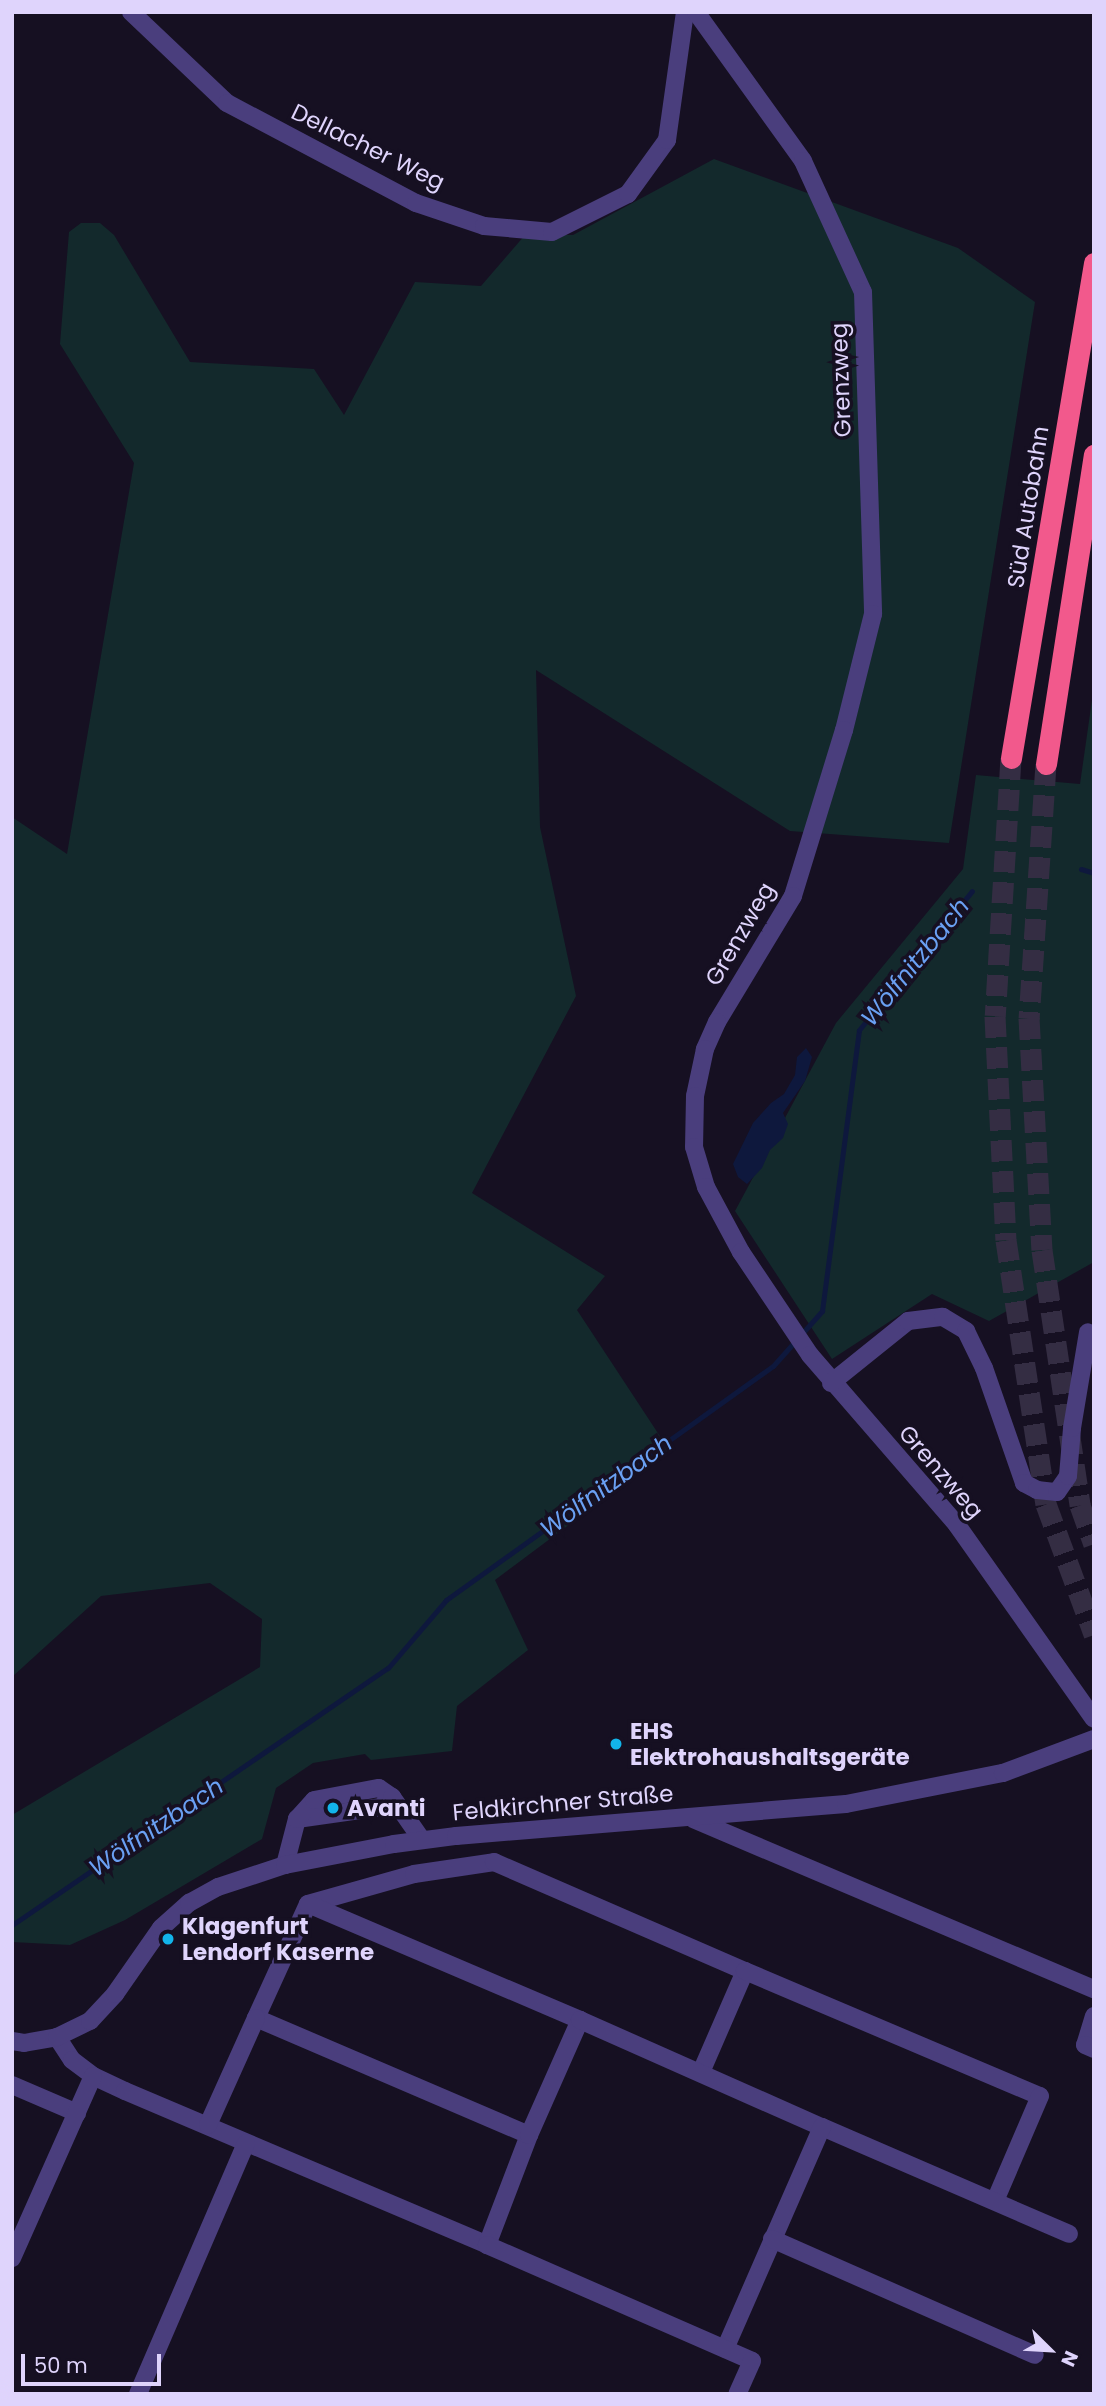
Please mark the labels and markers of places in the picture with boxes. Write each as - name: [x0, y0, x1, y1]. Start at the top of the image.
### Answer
- place label: EHS Elektrohaushaltsgeräte: [630, 1717, 910, 1771]
- marker: EHS Elektrohaushaltsgeräte: [608, 1736, 624, 1752]
- place label: Avanti: [347, 1794, 426, 1822]
- marker: Avanti: [325, 1800, 341, 1816]
- place label: Klagenfurt Lendorf Kaserne: [182, 1912, 374, 1966]
- marker: Klagenfurt Lendorf Kaserne: [160, 1931, 176, 1947]

